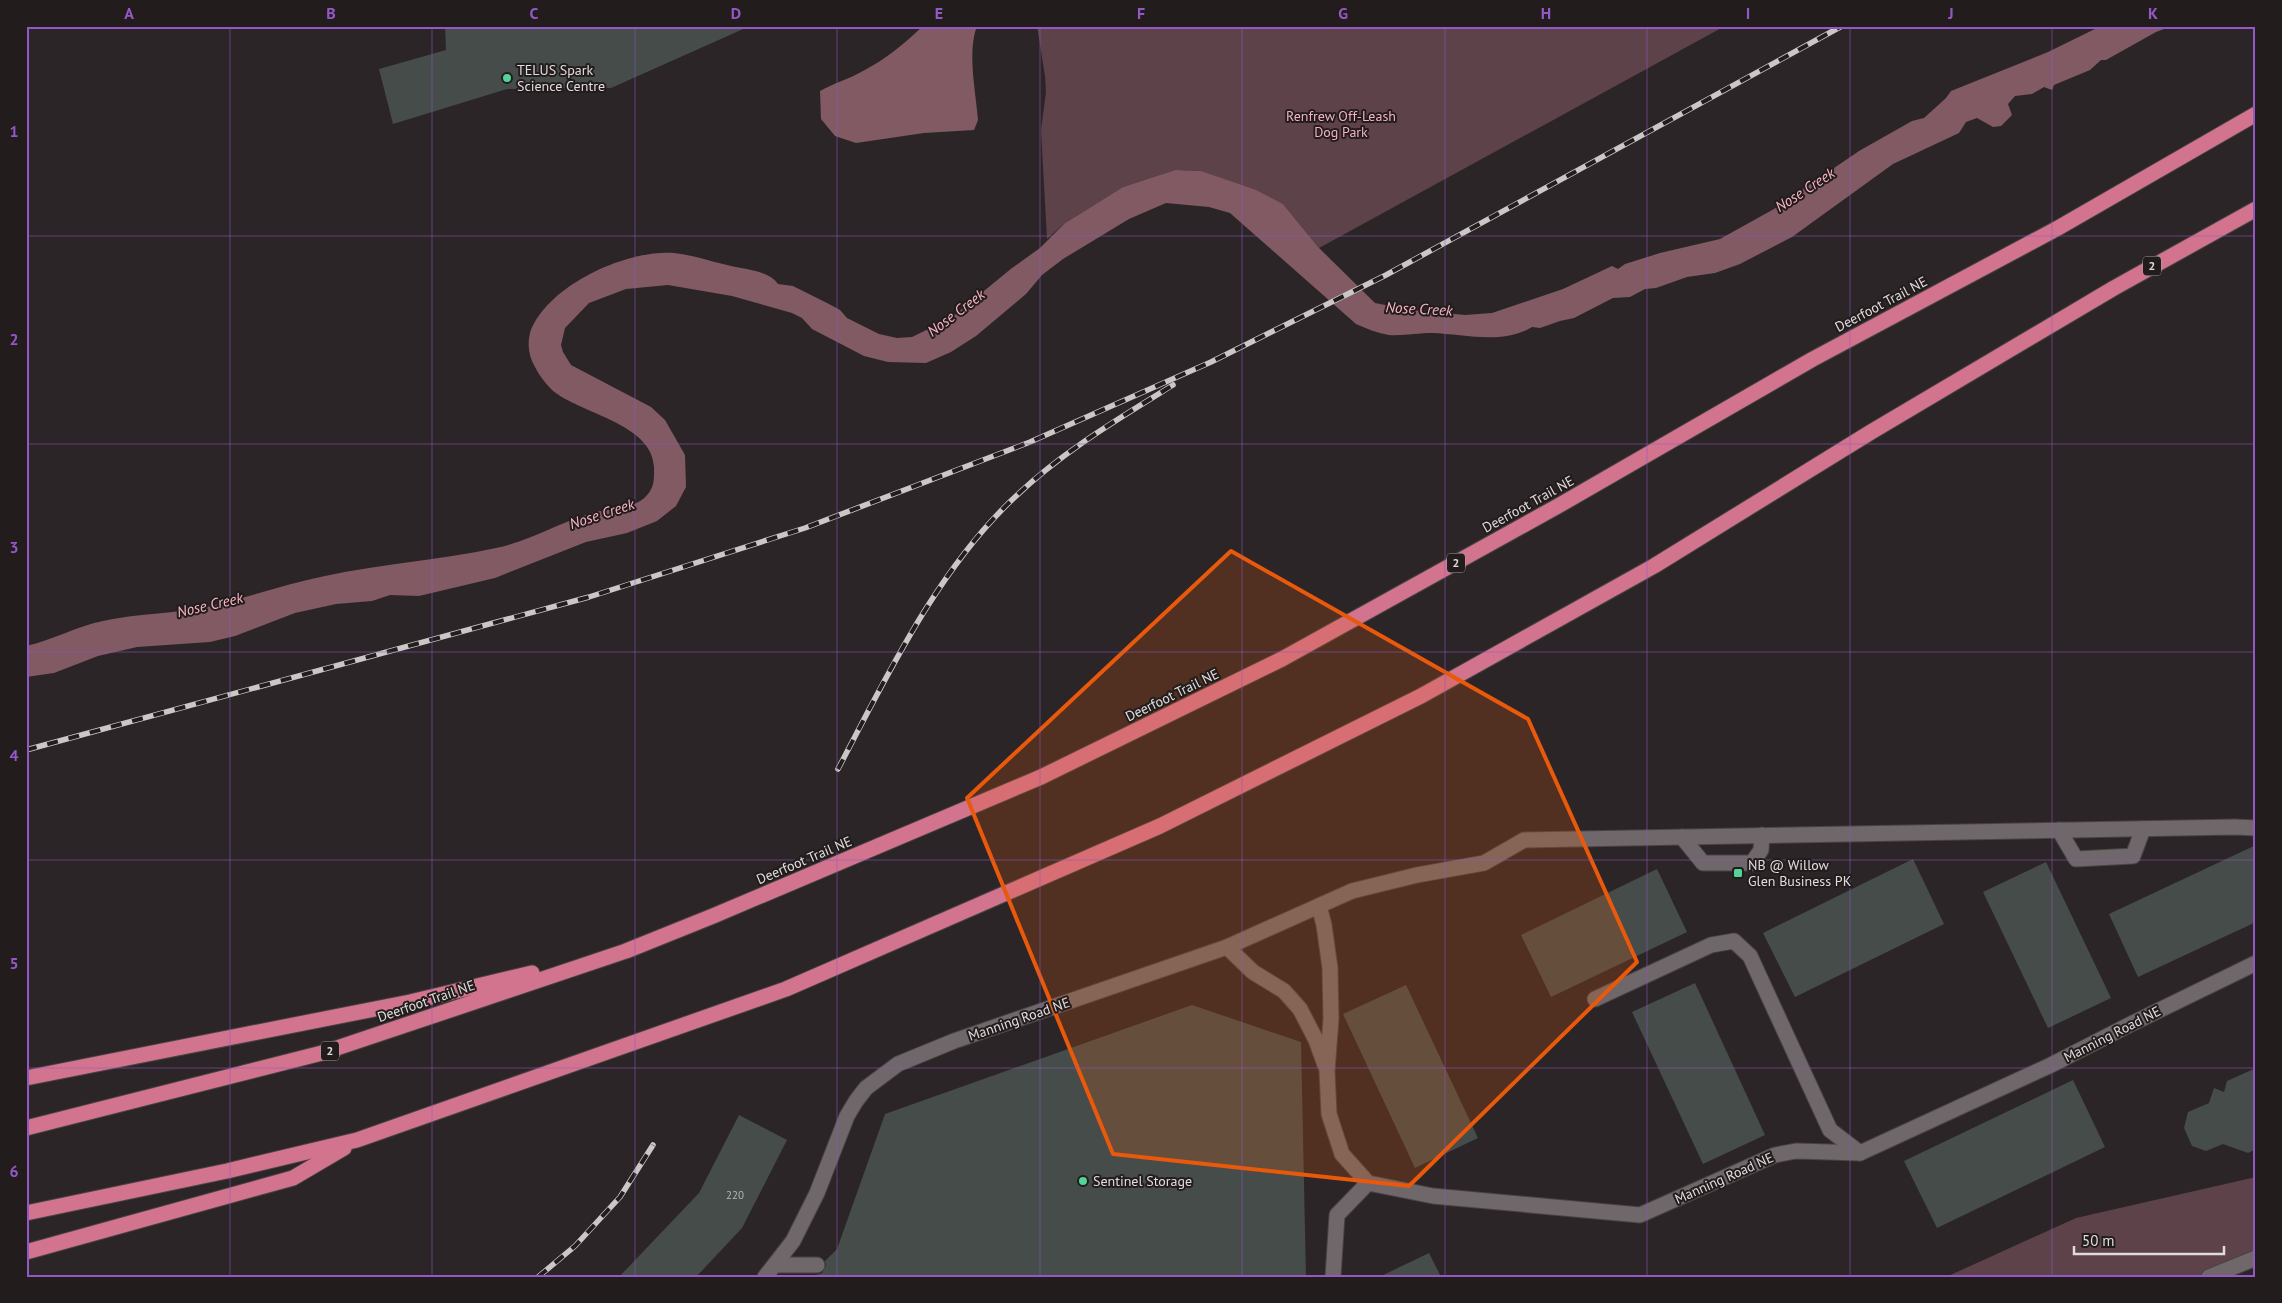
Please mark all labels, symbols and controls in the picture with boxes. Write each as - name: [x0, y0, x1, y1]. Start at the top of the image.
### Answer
- text: A: [124, 3, 134, 23]
- text: B: [326, 3, 336, 23]
- text: C: [530, 3, 539, 23]
- text: D: [731, 3, 741, 23]
- text: E: [935, 3, 943, 23]
- text: F: [1137, 3, 1145, 23]
- text: G: [1338, 3, 1348, 23]
- text: H: [1541, 3, 1551, 23]
- text: I: [1746, 3, 1750, 23]
- text: J: [1947, 3, 1954, 23]
- text: K: [2148, 3, 2158, 23]
- place label: TELUS Spark Science Centre: [517, 61, 605, 95]
- marker: TELUS Spark Science Centre: [501, 72, 513, 84]
- park label: Renfrew Off-Leash Dog Park: [1286, 107, 1396, 141]
- text: 1: [9, 121, 19, 141]
- water label: Nose Creek: [1771, 163, 1839, 216]
- road number: 2: [2143, 256, 2161, 276]
- street label: Deerfoot Trail NE: [1832, 272, 1930, 336]
- water label: Nose Creek: [923, 284, 989, 340]
- water label: Nose Creek: [1385, 297, 1454, 320]
- text: 2: [9, 329, 19, 349]
- street label: Deerfoot Trail NE: [1479, 471, 1577, 537]
- water label: Nose Creek: [567, 494, 638, 533]
- text: 3: [9, 537, 19, 557]
- road number: 2: [1447, 554, 1465, 572]
- water label: Nose Creek: [175, 587, 246, 621]
- street label: Deerfoot Trail NE: [1122, 665, 1222, 725]
- text: 4: [9, 745, 19, 765]
- street label: Deerfoot Trail NE: [754, 832, 854, 888]
- place label: NB @ Willow Glen Business PK: [1748, 856, 1852, 890]
- marker: NB @ Willow Glen Business PK: [1732, 867, 1744, 879]
- text: 5: [9, 953, 19, 973]
- street label: Deerfoot Trail NE: [375, 976, 477, 1026]
- street label: Manning Road NE: [966, 993, 1072, 1045]
- street label: Manning Road NE: [2061, 1002, 2163, 1066]
- road number: 2: [321, 1042, 339, 1060]
- street label: Manning Road NE: [1672, 1148, 1776, 1208]
- text: 6: [9, 1161, 19, 1181]
- place label: Sentinel Storage: [1093, 1172, 1192, 1190]
- marker: Sentinel Storage: [1077, 1175, 1089, 1187]
- house number: 220: [726, 1188, 744, 1202]
- scale bar: [2074, 1223, 2224, 1255]
- text: 50 m: [2082, 1231, 2115, 1250]

